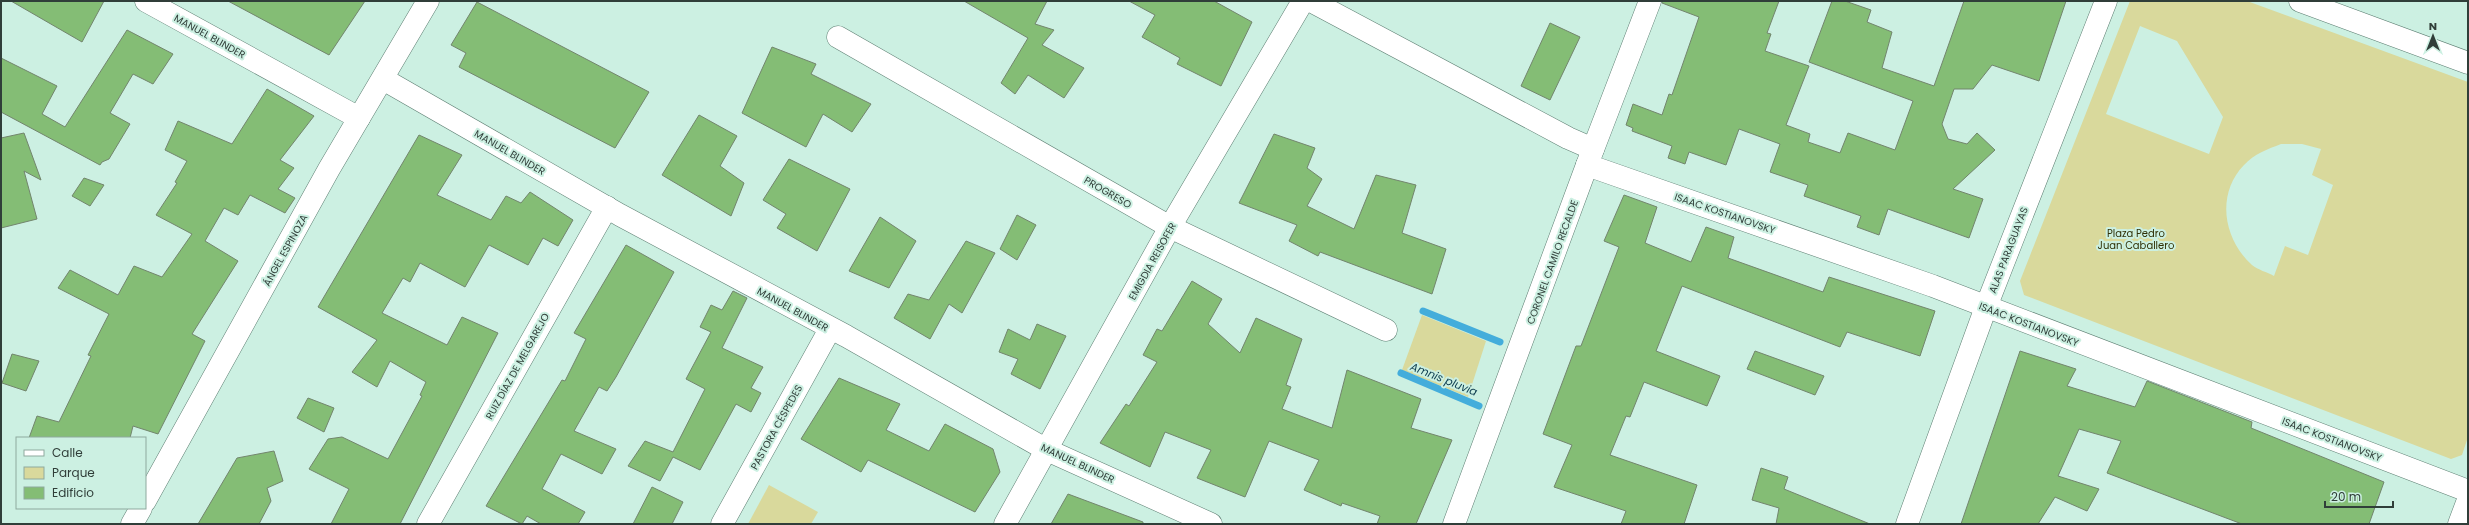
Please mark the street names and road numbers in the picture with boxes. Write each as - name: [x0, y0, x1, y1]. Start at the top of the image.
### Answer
- street label: MANUEL BLINDER: [171, 11, 248, 62]
- street label: MANUEL BLINDER: [472, 126, 548, 179]
- street label: PROGRESO: [1081, 173, 1134, 212]
- street label: ISAAC KOSTIANOVSKY: [1672, 189, 1777, 238]
- street label: CORONEL CAMILO RECALDE: [1523, 198, 1582, 326]
- street label: ALAS PARAGUAYAS: [1985, 205, 2032, 296]
- street label: ÁNGEL ESPINOZA: [259, 211, 312, 289]
- street label: EMIGDIA REISOFER: [1125, 220, 1180, 303]
- street label: MANUEL BLINDER: [754, 284, 831, 335]
- street label: ISAAC KOSTIANOVSKY: [1977, 298, 2081, 350]
- street label: RUIZ DÍAZ DE MELGAREJO: [482, 310, 553, 422]
- street label: PASTORA CÉSPEDES: [747, 382, 806, 472]
- street label: ISAAC KOSTIANOVSKY: [2280, 413, 2384, 465]
- street label: MANUEL BLINDER: [1039, 440, 1117, 487]

